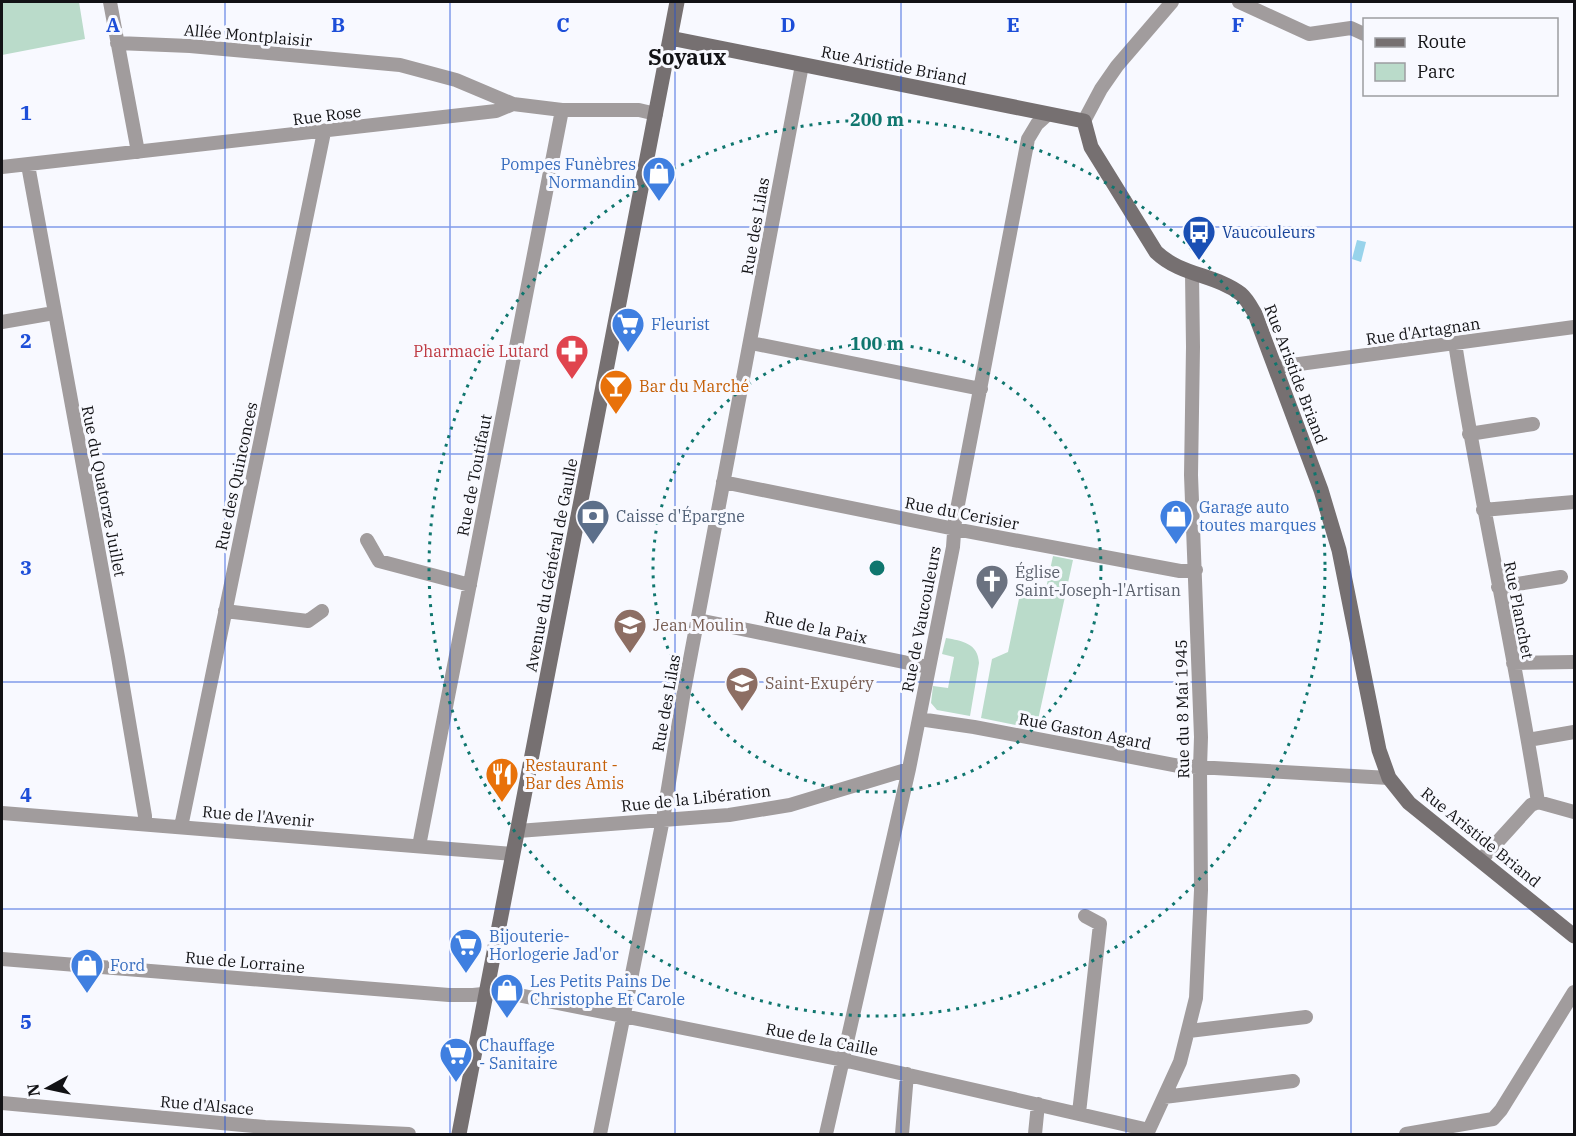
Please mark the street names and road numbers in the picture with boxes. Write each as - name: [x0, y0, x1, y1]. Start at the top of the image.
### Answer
- street label: Allée Montplaisir: [183, 19, 313, 51]
- street label: Rue Aristide Briand: [819, 41, 969, 89]
- street label: Rue Rose: [292, 101, 362, 129]
- street label: Rue des Lilas: [737, 176, 773, 276]
- street label: Rue Aristide Briand: [1260, 301, 1332, 447]
- street label: Rue d'Artagnan: [1364, 313, 1482, 349]
- street label: Rue des Quinconces: [211, 400, 261, 552]
- street label: Rue du Quatorze Juillet: [78, 404, 130, 579]
- street label: Rue de Toutifaut: [452, 412, 496, 538]
- street label: Avenue du Général de Gaulle: [520, 457, 582, 673]
- street label: Rue du Cerisier: [903, 492, 1021, 534]
- street label: Rue de Vaucouleurs: [897, 544, 945, 694]
- street label: Rue Planchet: [1500, 559, 1538, 661]
- street label: Rue de la Paix: [763, 606, 869, 648]
- street label: Rue du 8 Mai 1945: [1171, 639, 1193, 779]
- street label: Rue des Lilas: [648, 653, 684, 753]
- street label: Rue Gaston Agard: [1017, 708, 1153, 754]
- street label: Rue de la Libération: [620, 780, 772, 816]
- street label: Rue Aristide Briand: [1417, 783, 1545, 891]
- street label: Rue de l'Avenir: [201, 801, 315, 831]
- street label: Rue de Lorraine: [184, 947, 306, 977]
- street label: Rue de la Caille: [764, 1018, 880, 1060]
- street label: Rue d'Alsace: [159, 1091, 255, 1119]

